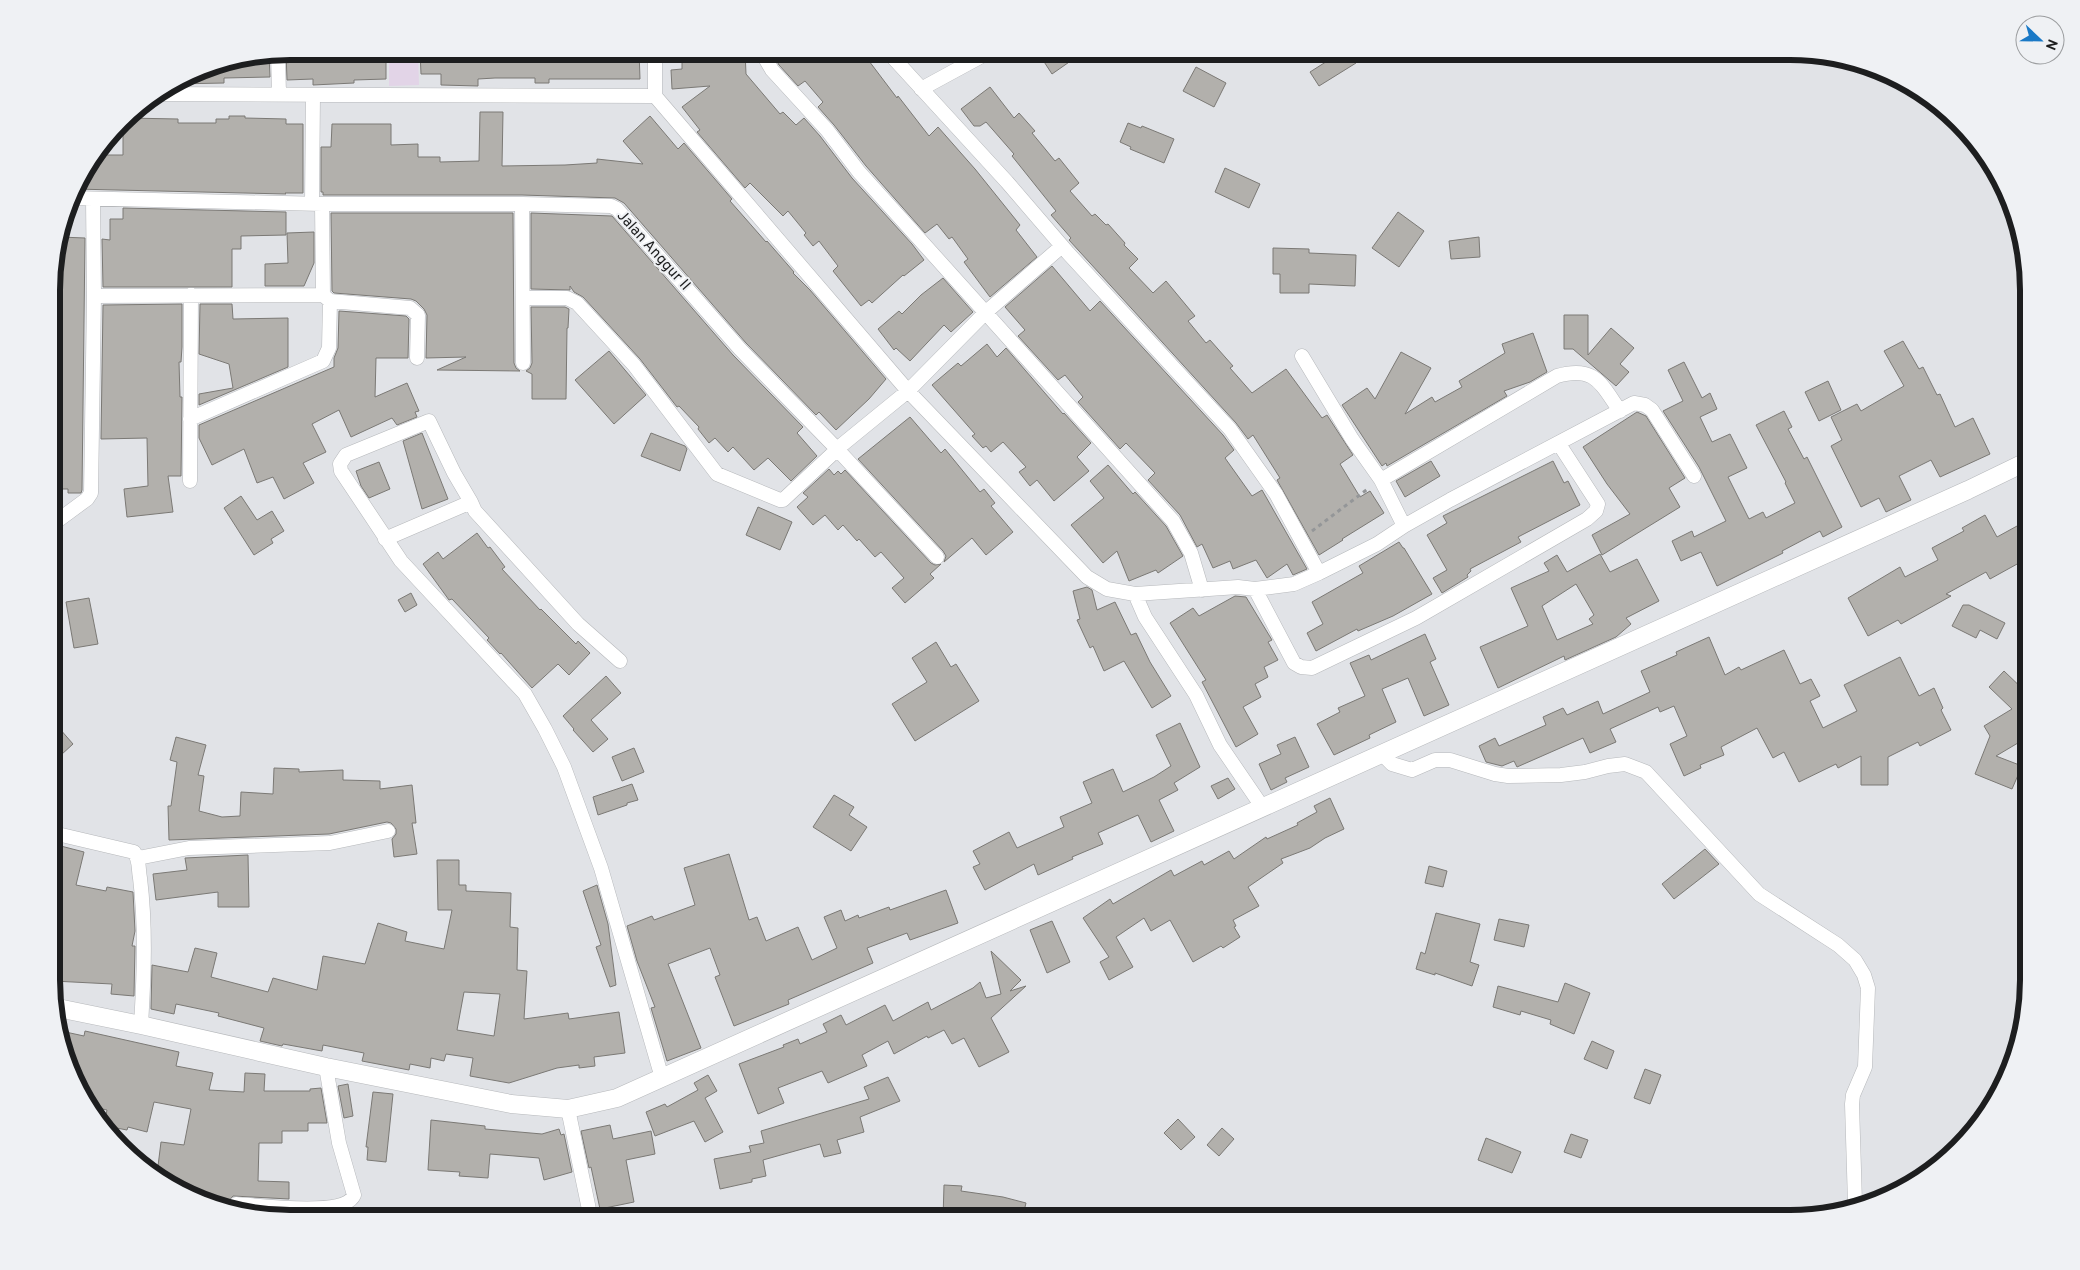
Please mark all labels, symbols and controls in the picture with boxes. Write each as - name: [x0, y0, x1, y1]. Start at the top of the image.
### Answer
- north arrow: [2015, 15, 2065, 65]
- text: N: [2041, 36, 2060, 52]
- street label: Jalan Anggur II: [612, 207, 694, 295]

